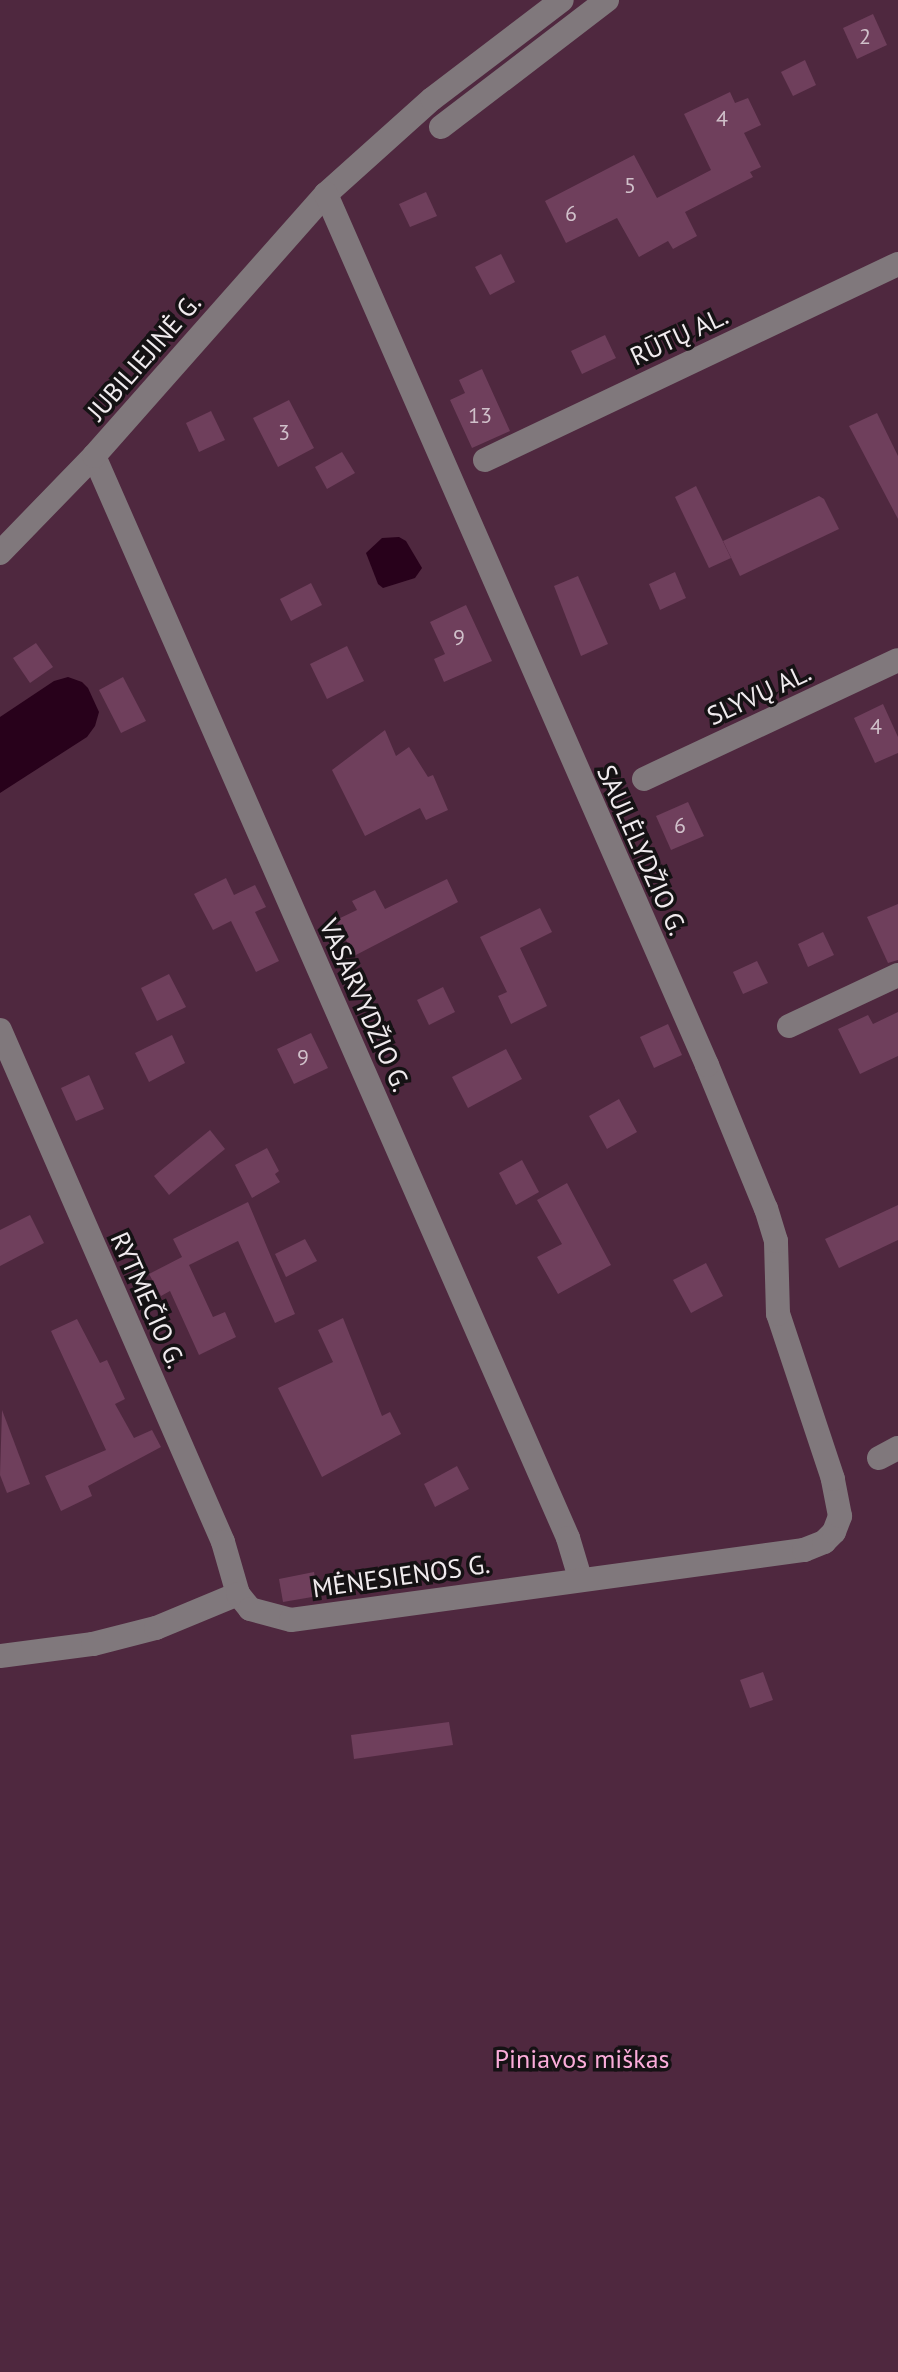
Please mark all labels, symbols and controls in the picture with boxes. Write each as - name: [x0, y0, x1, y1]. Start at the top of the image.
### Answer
- house number: 2: [859, 24, 871, 50]
- house number: 4: [716, 106, 728, 132]
- house number: 5: [624, 173, 636, 199]
- house number: 6: [565, 201, 577, 227]
- street label: JUBILIEJINĖ G.: [81, 287, 207, 427]
- street label: RŪTŲ AL.: [625, 300, 733, 372]
- house number: 13: [468, 403, 492, 429]
- house number: 3: [278, 420, 290, 446]
- house number: 9: [453, 625, 465, 651]
- street label: SLYVŲ AL.: [702, 656, 816, 732]
- house number: 4: [870, 714, 882, 740]
- street label: SAULĖLYDŽIO G.: [591, 760, 693, 940]
- house number: 6: [674, 813, 686, 839]
- street label: VASARVYDŽIO G.: [313, 914, 417, 1096]
- house number: 9: [297, 1045, 309, 1071]
- street label: RYTMEČIO G.: [104, 1227, 192, 1373]
- street label: MĖNESIENOS G.: [310, 1548, 492, 1604]
- park label: Piniavos miškas: [495, 2043, 669, 2075]

